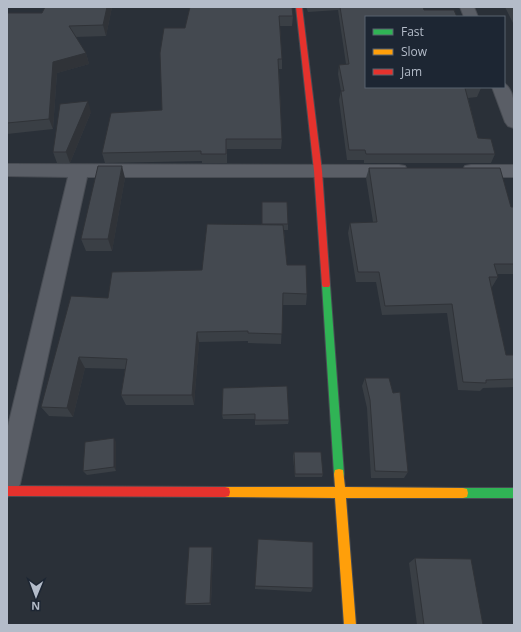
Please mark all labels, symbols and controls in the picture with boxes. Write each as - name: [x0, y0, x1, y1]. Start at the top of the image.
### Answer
- legend: [365, 16, 505, 88]
- text: Fast: [401, 23, 424, 40]
- text: Slow: [401, 43, 428, 60]
- text: Jam: [400, 63, 422, 80]
- north arrow: [16, 576, 56, 616]
- text: N: [31, 599, 40, 614]

